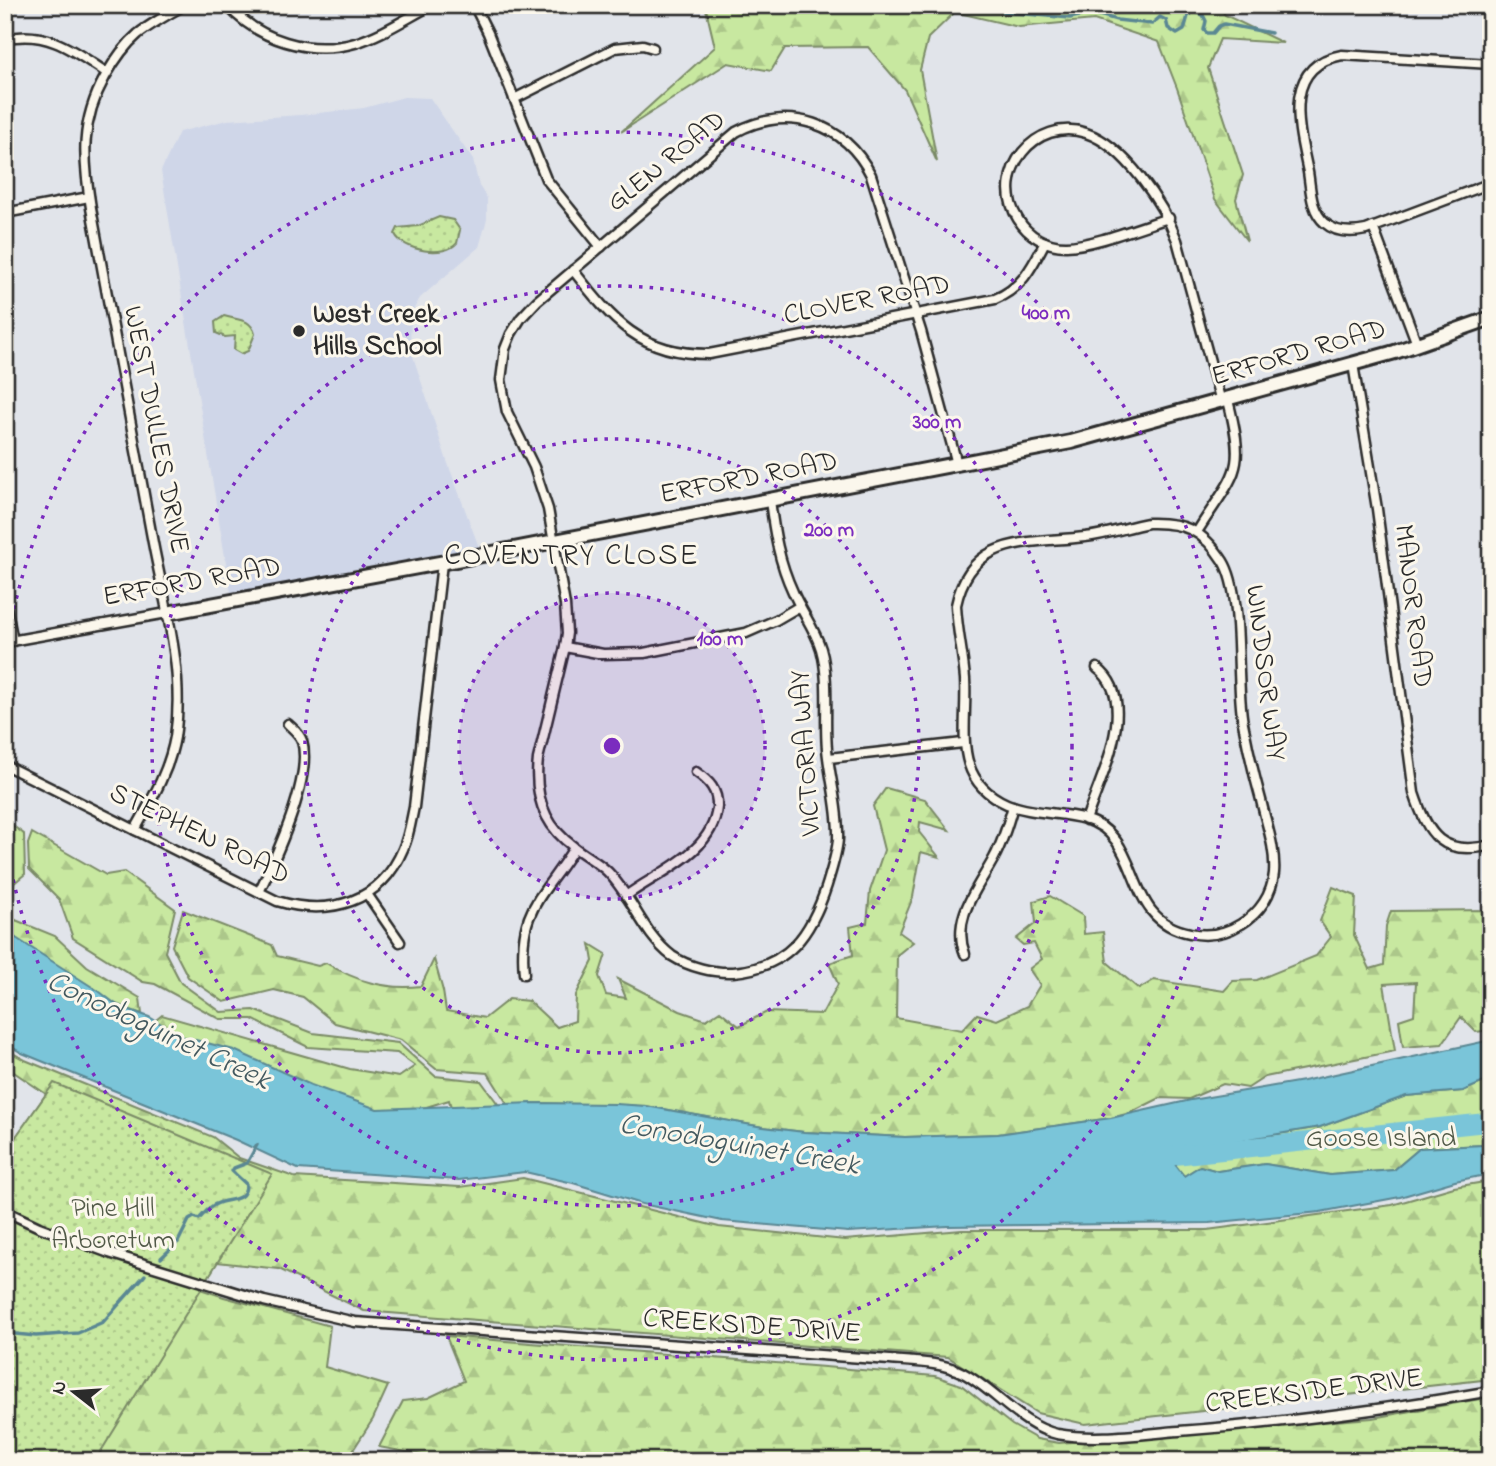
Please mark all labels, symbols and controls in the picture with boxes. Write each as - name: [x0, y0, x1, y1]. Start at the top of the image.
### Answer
- street label: GLEN ROAD: [599, 101, 735, 223]
- street label: CLOVER ROAD: [780, 265, 954, 337]
- place label: West Creek Hills School: [313, 295, 442, 368]
- text: 400 m: [1022, 299, 1070, 329]
- street label: WEST DULLES DRIVE: [111, 303, 199, 557]
- street label: ERFORD ROAD: [1207, 309, 1391, 399]
- marker: West Creek Hills School: [291, 323, 307, 339]
- text: 300 m: [912, 408, 961, 438]
- street label: ERFORD ROAD: [657, 442, 841, 516]
- text: 200 m: [803, 516, 854, 546]
- street label: MANOR ROAD: [1382, 522, 1442, 690]
- district label: COVENTRY CLOSE: [444, 535, 700, 579]
- street label: ERFORD ROAD: [100, 547, 284, 619]
- street label: WINDSOR WAY: [1233, 583, 1295, 763]
- text: 100 m: [697, 625, 743, 655]
- street label: VICTORIA WAY: [781, 669, 833, 838]
- centre of rings: [600, 734, 624, 758]
- street label: STEPHEN ROAD: [102, 773, 296, 897]
- water label: Conodoguinet Creek: [39, 961, 279, 1104]
- water label: Conodoguinet Creek: [616, 1103, 864, 1189]
- park label: Goose Island: [1306, 1119, 1457, 1160]
- park label: Pine Hill Arboretum: [51, 1189, 175, 1262]
- street label: CREEKSIDE DRIVE: [642, 1299, 862, 1355]
- north arrow: [38, 1358, 108, 1428]
- street label: CREEKSIDE DRIVE: [1203, 1358, 1425, 1426]
- text: N: [45, 1378, 75, 1398]

